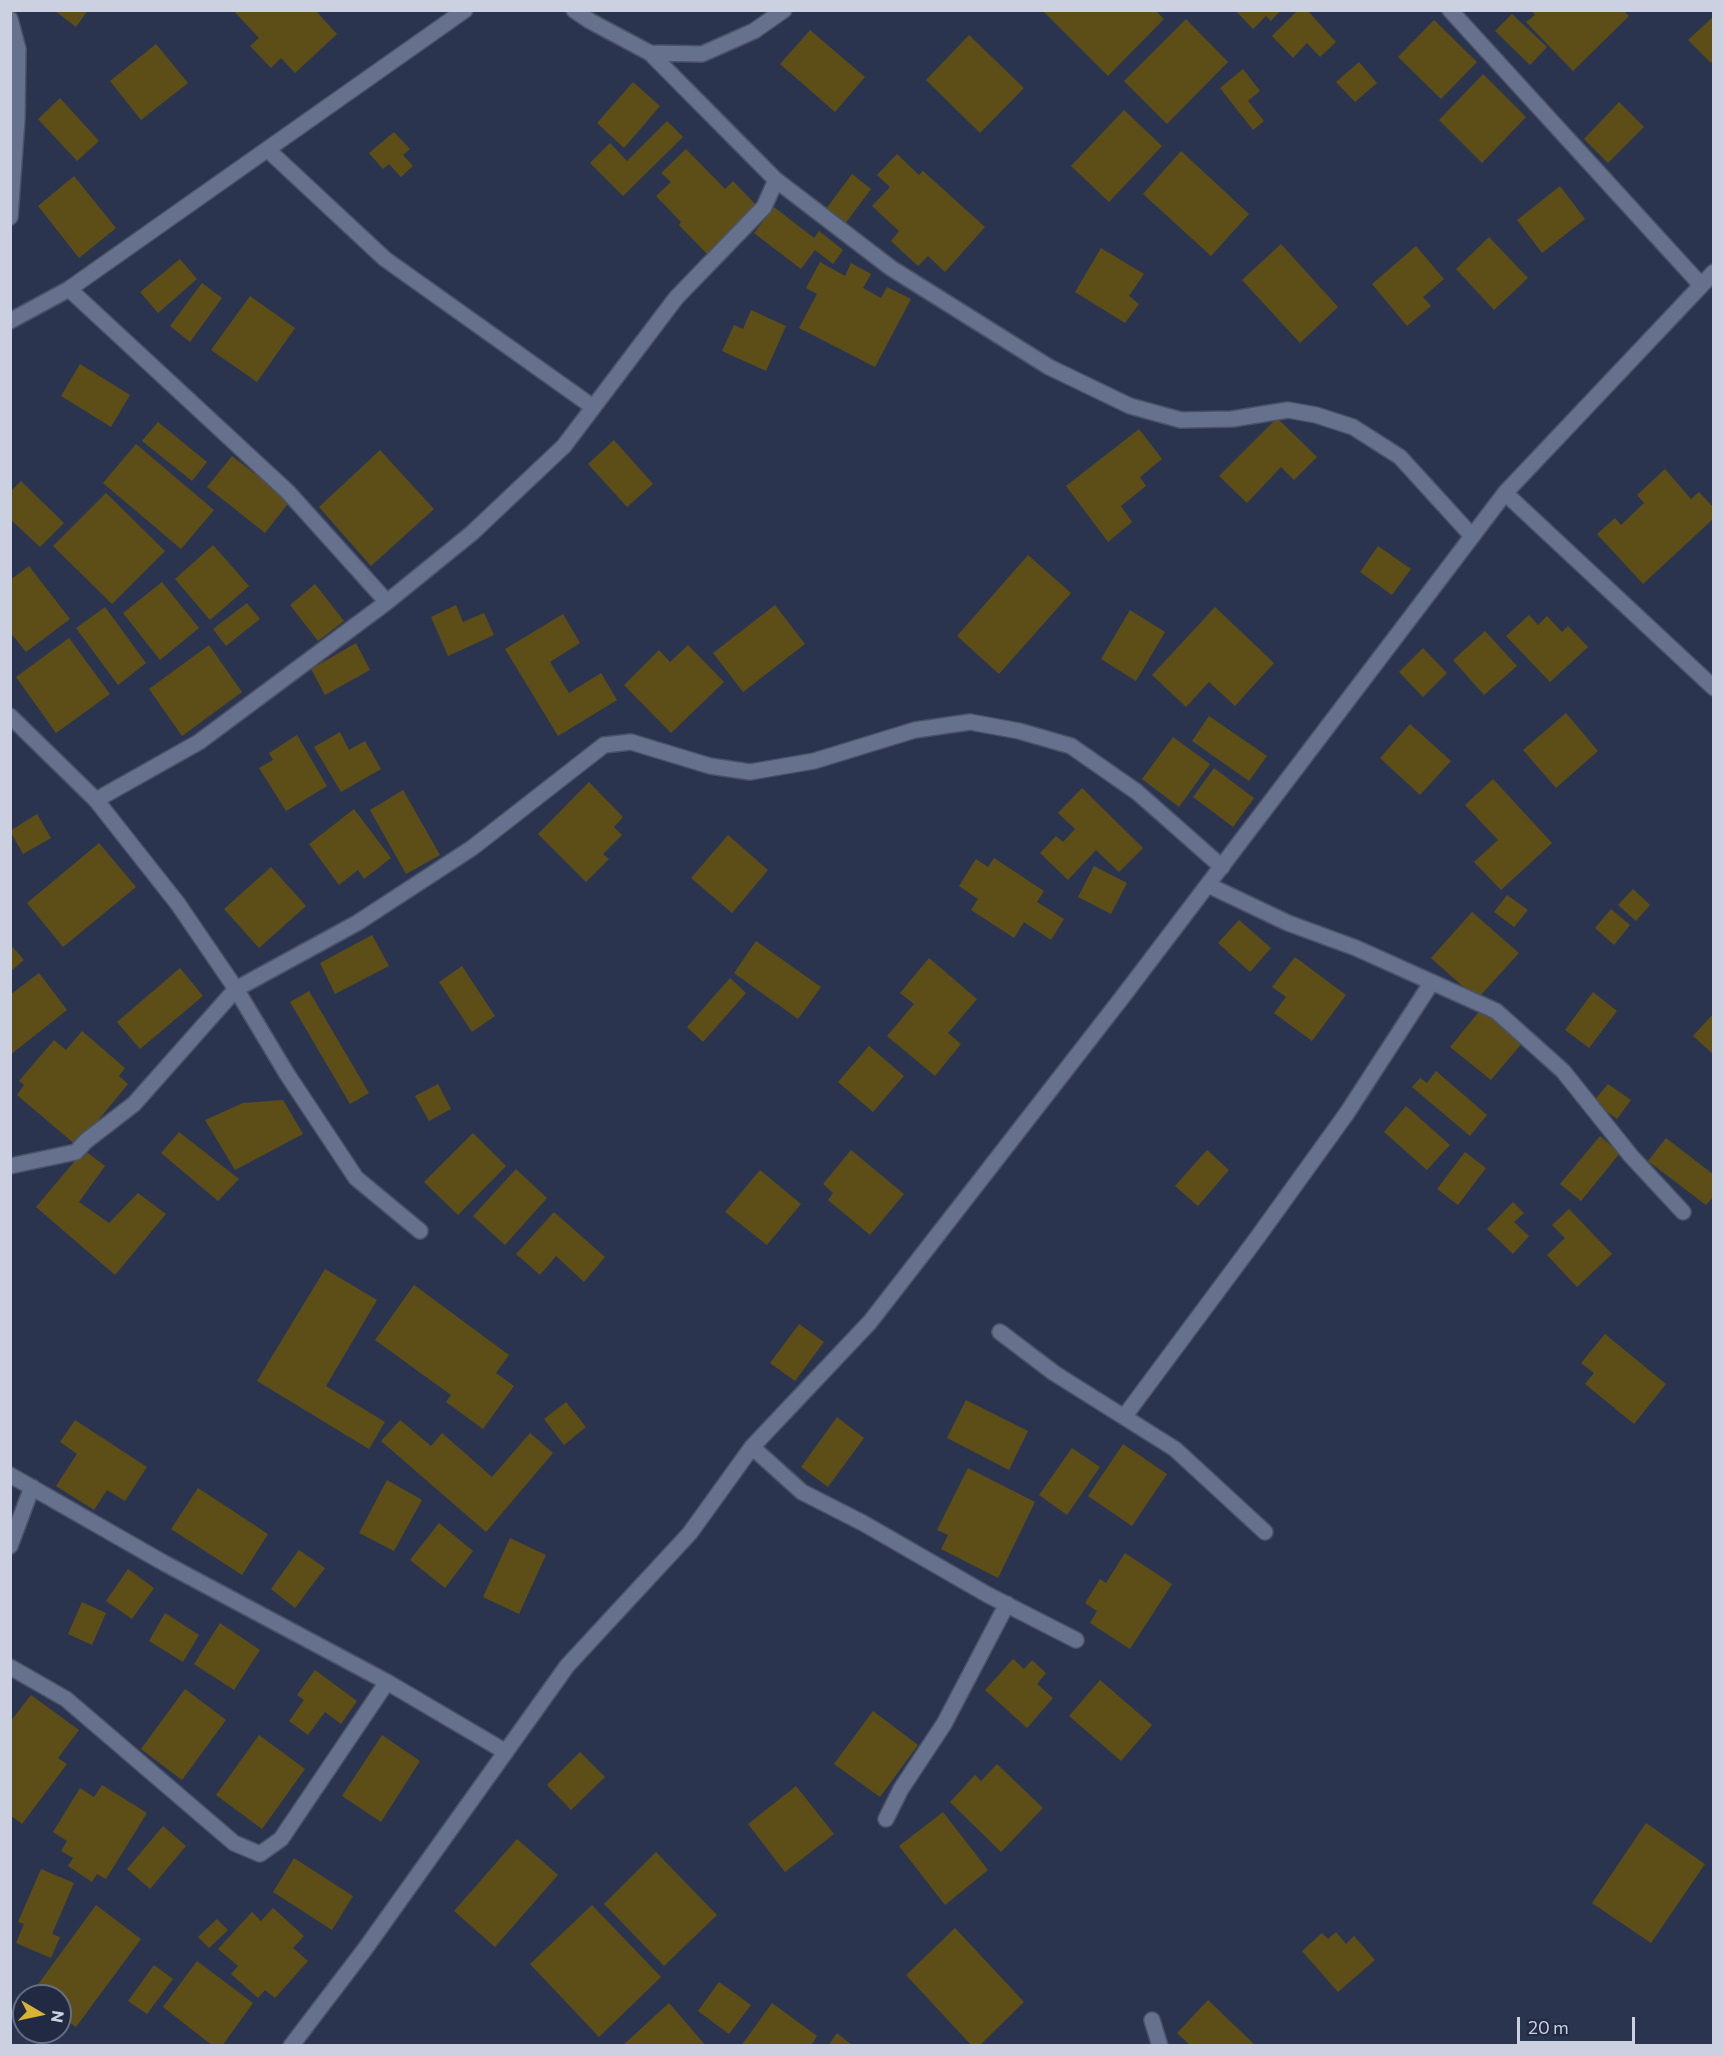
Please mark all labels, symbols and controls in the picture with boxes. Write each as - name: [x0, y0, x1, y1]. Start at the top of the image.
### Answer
- north arrow: [12, 1984, 72, 2044]
- scale bar: [1520, 2005, 1638, 2043]
- text: N: [48, 2009, 69, 2024]
- text: 20 m: [1528, 2016, 1569, 2038]

